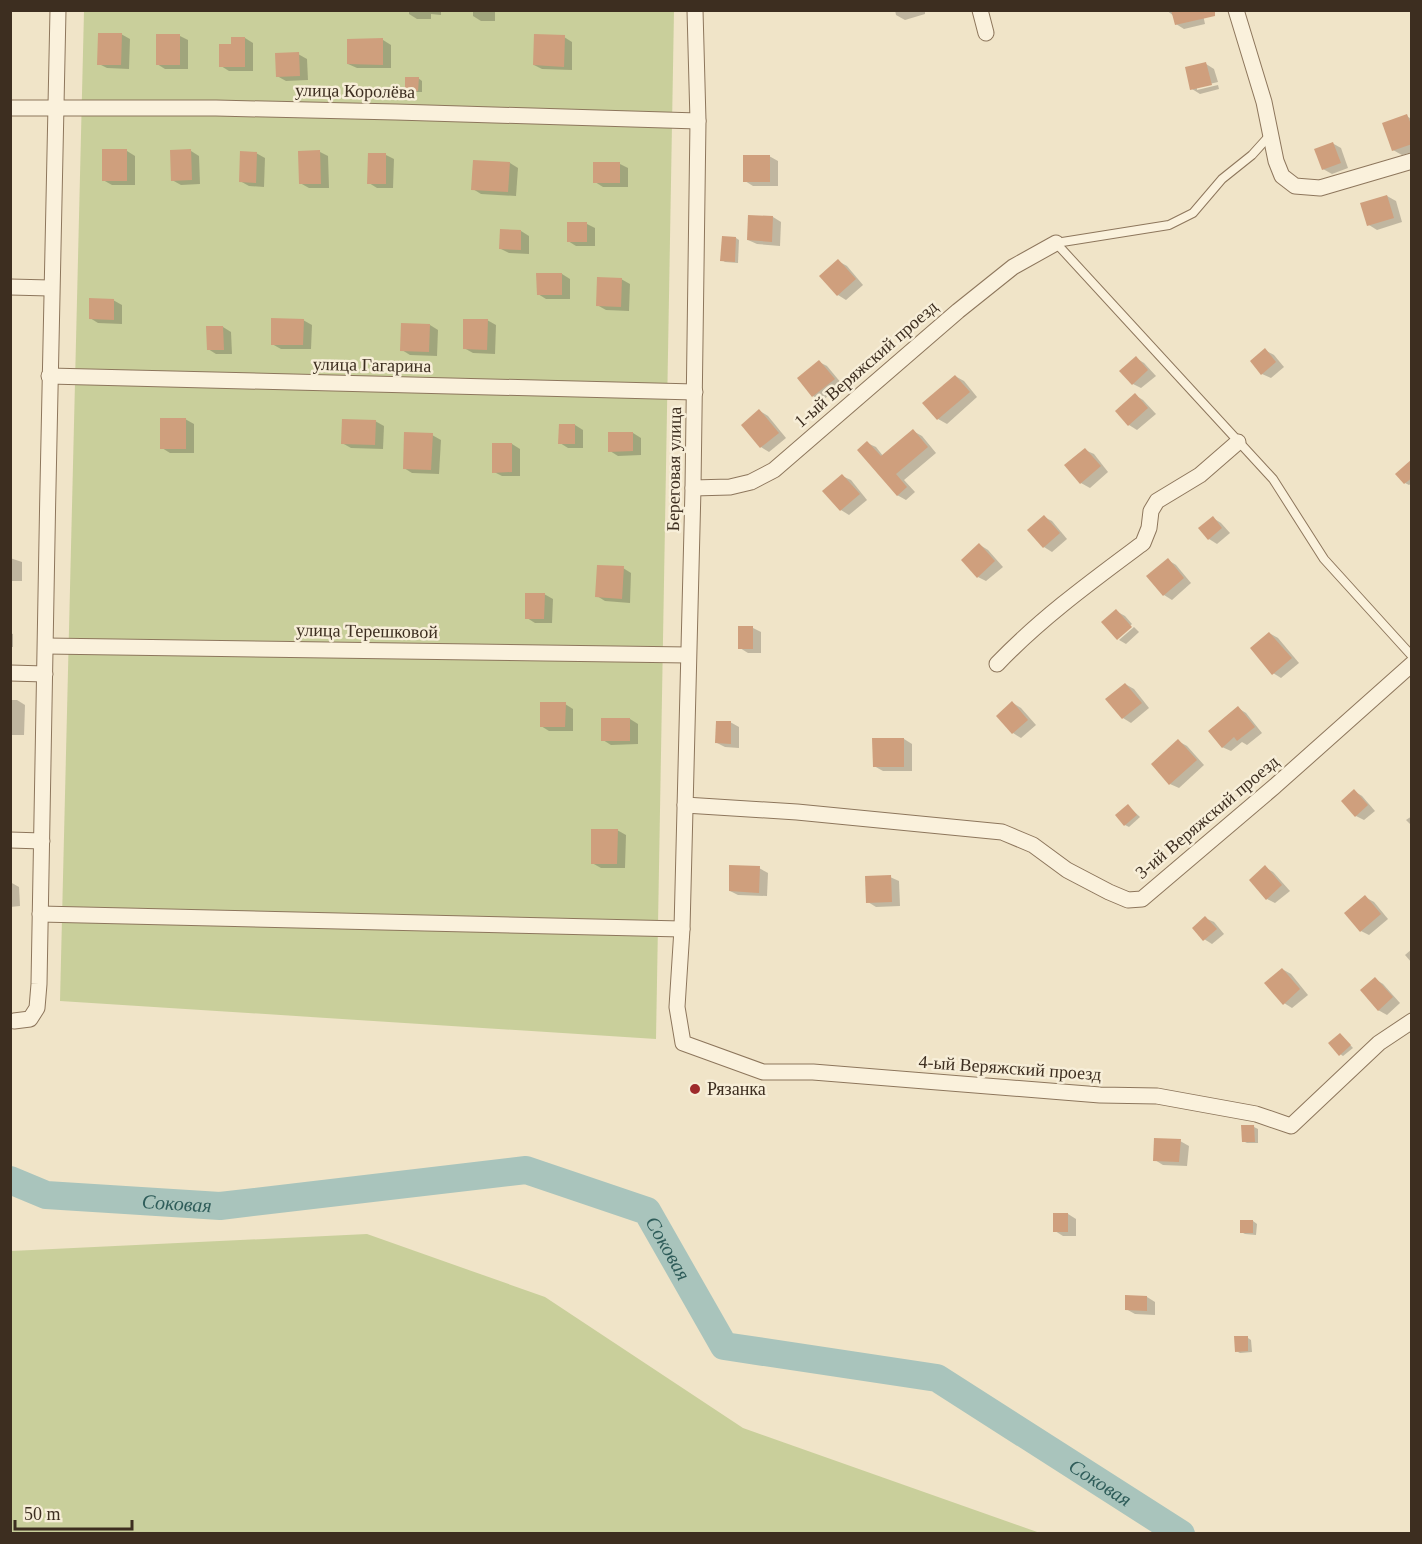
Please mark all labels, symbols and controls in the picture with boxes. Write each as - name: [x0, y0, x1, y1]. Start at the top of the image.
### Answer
- street label: улица Королёва: [295, 80, 415, 102]
- street label: 1-ый Веряжский проезд: [790, 296, 942, 432]
- street label: улица Гагарина: [313, 354, 431, 376]
- street label: Береговая улица: [663, 406, 685, 532]
- street label: улица Терешковой: [296, 620, 438, 642]
- street label: 3-ий Веряжский проезд: [1131, 751, 1283, 883]
- street label: 4-ый Веряжский проезд: [918, 1052, 1102, 1084]
- place label: Рязанка: [707, 1079, 766, 1099]
- marker: Рязанка: [688, 1082, 702, 1096]
- water label: Соковая: [141, 1190, 212, 1216]
- water label: Соковая: [641, 1212, 695, 1284]
- water label: Соковая: [1065, 1454, 1136, 1511]
- scale bar: [15, 1493, 132, 1531]
- text: 50 m: [24, 1504, 61, 1524]

